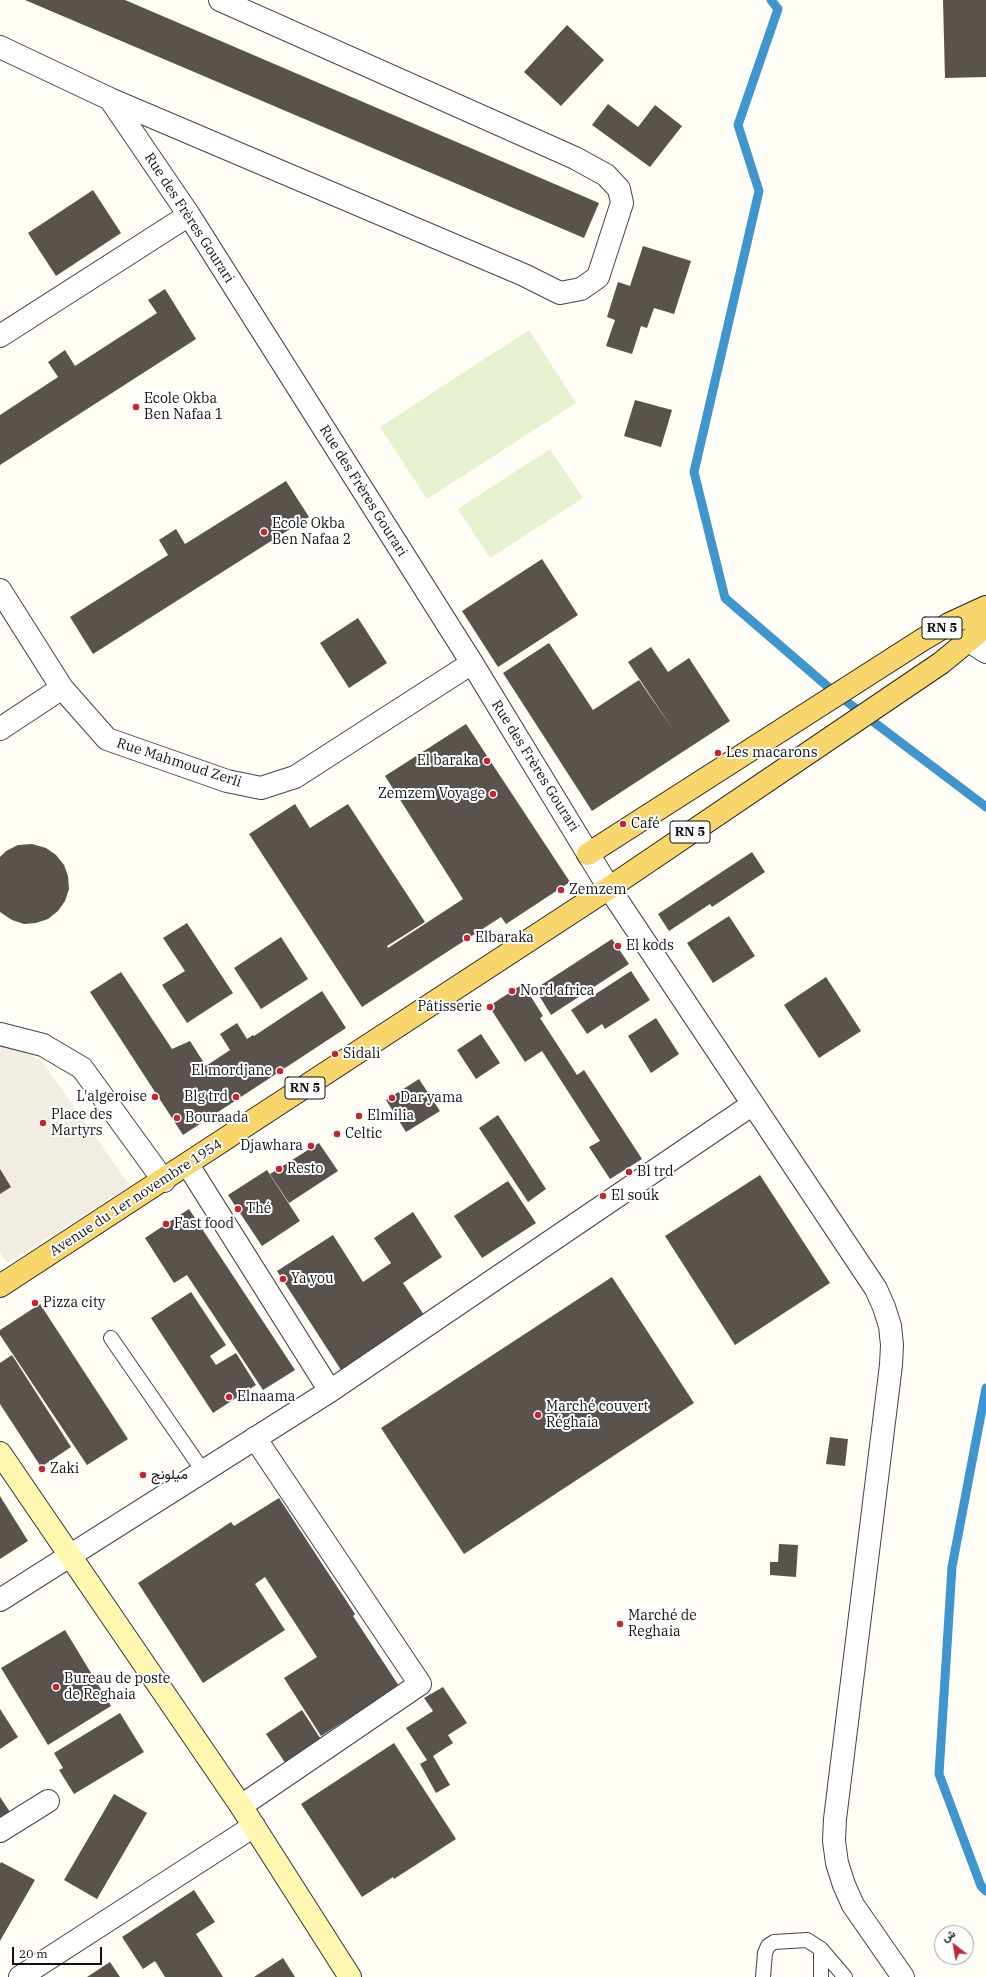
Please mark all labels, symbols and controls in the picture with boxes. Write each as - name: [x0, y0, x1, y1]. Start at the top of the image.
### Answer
- street label: Rue des Frères Gourari: [141, 150, 237, 286]
- place label: Ecole Okba Ben Nafaa 1: [144, 391, 223, 424]
- marker: Ecole Okba Ben Nafaa 1: [131, 402, 141, 412]
- street label: Rue des Frères Gourari: [316, 422, 410, 560]
- place label: Ecole Okba Ben Nafaa 2: [272, 516, 351, 548]
- marker: Ecole Okba Ben Nafaa 2: [259, 527, 269, 537]
- road number: RN 5: [922, 617, 962, 639]
- street label: Rue des Frères Gourari: [488, 697, 582, 835]
- street label: Rue Mahmoud Zerli: [115, 735, 243, 791]
- place label: Les macarons: [726, 745, 818, 761]
- marker: Les macarons: [713, 748, 723, 758]
- place label: El baraka: [417, 753, 479, 769]
- marker: El baraka: [482, 756, 492, 766]
- place label: Zemzem Voyage: [378, 786, 485, 802]
- marker: Zemzem Voyage: [488, 789, 498, 799]
- place label: Café: [631, 816, 660, 832]
- marker: Café: [618, 819, 628, 829]
- road number: RN 5: [670, 821, 710, 843]
- place label: Zemzem: [569, 882, 627, 898]
- marker: Zemzem: [556, 885, 566, 895]
- place label: Elbaraka: [475, 930, 534, 946]
- marker: Elbaraka: [462, 933, 472, 943]
- place label: El kods: [626, 938, 674, 954]
- marker: El kods: [613, 941, 623, 951]
- place label: Nord africa: [520, 983, 594, 999]
- marker: Nord africa: [507, 986, 517, 996]
- place label: Pâtisserie: [417, 999, 482, 1015]
- marker: Pâtisserie: [485, 1002, 495, 1012]
- place label: Sidali: [343, 1046, 380, 1062]
- marker: Sidali: [330, 1049, 340, 1059]
- place label: El mordjane: [191, 1063, 272, 1079]
- marker: El mordjane: [275, 1066, 285, 1076]
- road number: RN 5: [285, 1077, 325, 1099]
- place label: L'algeroise: [77, 1089, 147, 1105]
- place label: Blg trd: [184, 1089, 228, 1105]
- place label: Dar yama: [400, 1090, 463, 1106]
- marker: L'algeroise: [150, 1092, 160, 1102]
- marker: Blg trd: [231, 1092, 241, 1102]
- marker: Dar yama: [387, 1093, 397, 1103]
- place label: Place des Martyrs: [51, 1107, 112, 1140]
- place label: Elmilia: [367, 1108, 414, 1124]
- place label: Bouraada: [185, 1110, 249, 1126]
- marker: Elmilia: [354, 1111, 364, 1121]
- marker: Bouraada: [172, 1113, 182, 1123]
- marker: Place des Martyrs: [38, 1118, 48, 1128]
- place label: Celtic: [345, 1126, 382, 1142]
- marker: Celtic: [332, 1129, 342, 1139]
- street label: Avenue du 1er novembre 1954: [47, 1136, 225, 1260]
- place label: Djawhara: [240, 1138, 303, 1154]
- marker: Djawhara: [306, 1141, 316, 1151]
- place label: Resto: [287, 1161, 323, 1177]
- marker: Resto: [274, 1164, 284, 1174]
- place label: Bl trd: [637, 1164, 673, 1180]
- marker: Bl trd: [624, 1167, 634, 1177]
- place label: El souk: [611, 1188, 659, 1204]
- marker: El souk: [598, 1191, 608, 1201]
- place label: Thé: [246, 1201, 271, 1217]
- marker: Thé: [233, 1204, 243, 1214]
- place label: Fast food: [174, 1216, 234, 1232]
- marker: Fast food: [161, 1219, 171, 1229]
- place label: Ya you: [291, 1271, 334, 1287]
- marker: Ya you: [278, 1274, 288, 1284]
- place label: Pizza city: [43, 1295, 105, 1311]
- marker: Pizza city: [30, 1298, 40, 1308]
- place label: Elnaama: [237, 1389, 295, 1405]
- marker: Elnaama: [224, 1392, 234, 1402]
- place label: Marché couvert Réghaia: [546, 1399, 649, 1432]
- marker: Marché couvert Réghaia: [533, 1410, 543, 1420]
- place label: Zaki: [50, 1461, 79, 1477]
- marker: Zaki: [37, 1464, 47, 1474]
- place label: ميلونج: [151, 1467, 188, 1483]
- marker: ميلونج: [138, 1470, 148, 1480]
- place label: Marché de Reghaia: [628, 1608, 697, 1640]
- marker: Marché de Reghaia: [615, 1619, 625, 1629]
- place label: Bureau de poste de Reghaia: [64, 1671, 170, 1704]
- marker: Bureau de poste de Reghaia: [51, 1682, 61, 1692]
- north arrow: [934, 1925, 974, 1965]
- text: ش: [939, 1926, 958, 1945]
- scale bar: [14, 1939, 104, 1965]
- text: 20 m: [19, 1946, 48, 1961]

